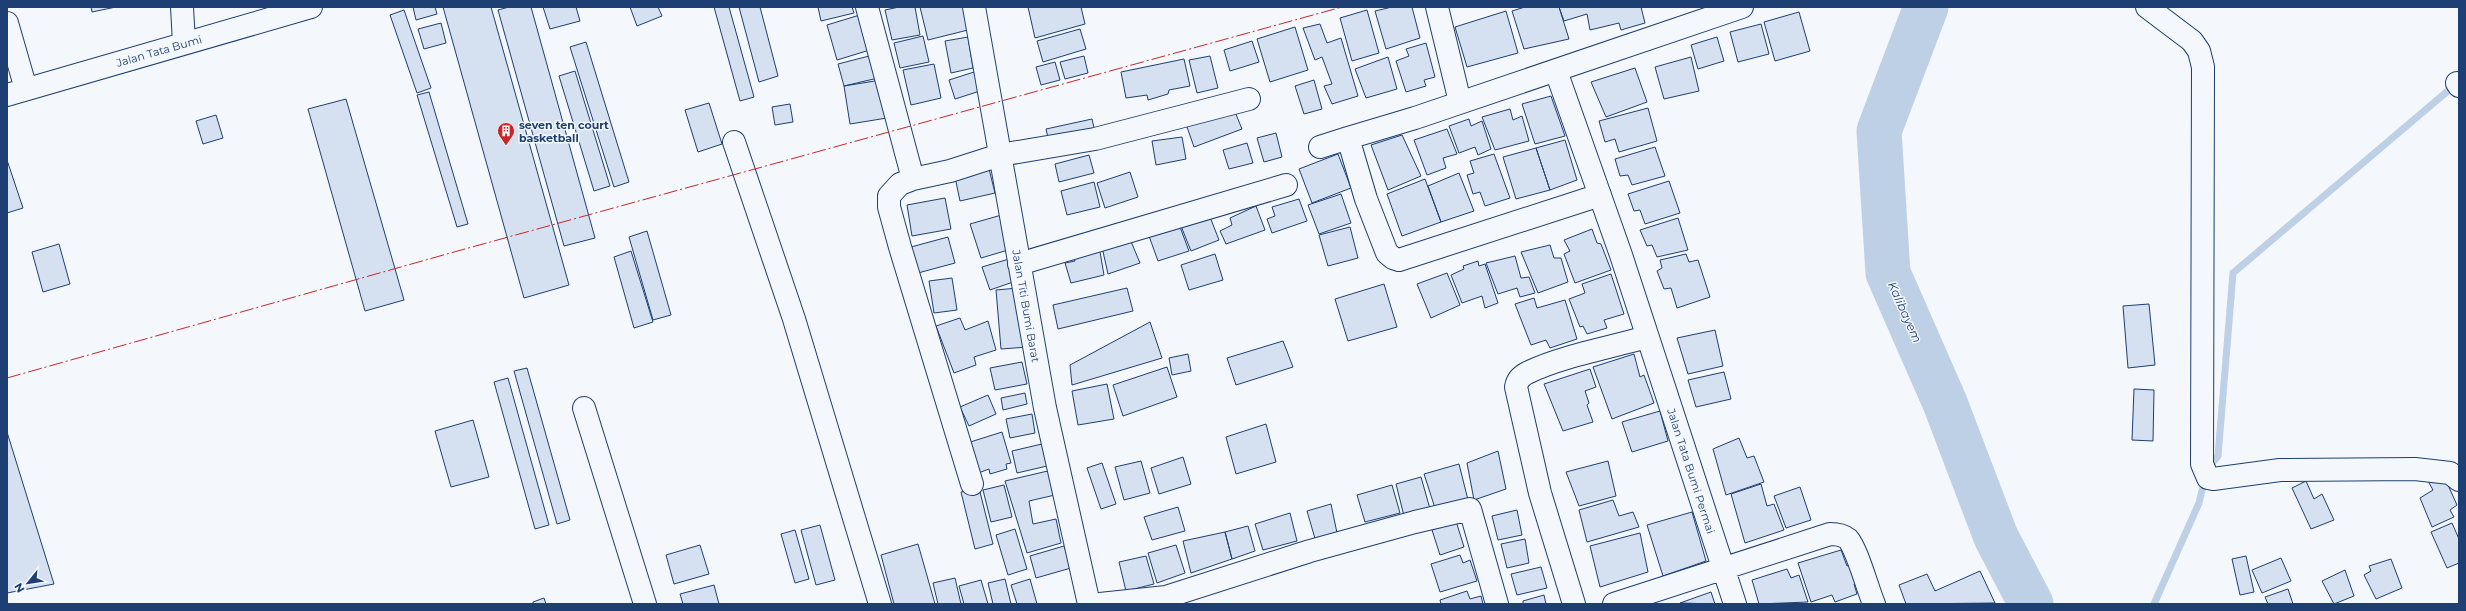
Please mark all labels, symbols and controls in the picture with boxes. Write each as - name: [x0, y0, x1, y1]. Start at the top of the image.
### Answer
- street label: Jalan Tata Bumi: [114, 32, 203, 70]
- place label: seven ten court basketball: [519, 118, 609, 145]
- building icon: seven ten court basketball: [496, 121, 516, 146]
- street label: Jalan Titi Bumi Barat: [1009, 248, 1043, 364]
- water label: Kalibayem: [1885, 279, 1925, 345]
- street label: Jalan Tata Bumi Permai: [1664, 406, 1718, 535]
- north arrow: [8, 563, 48, 603]
- text: N: [11, 581, 28, 595]

